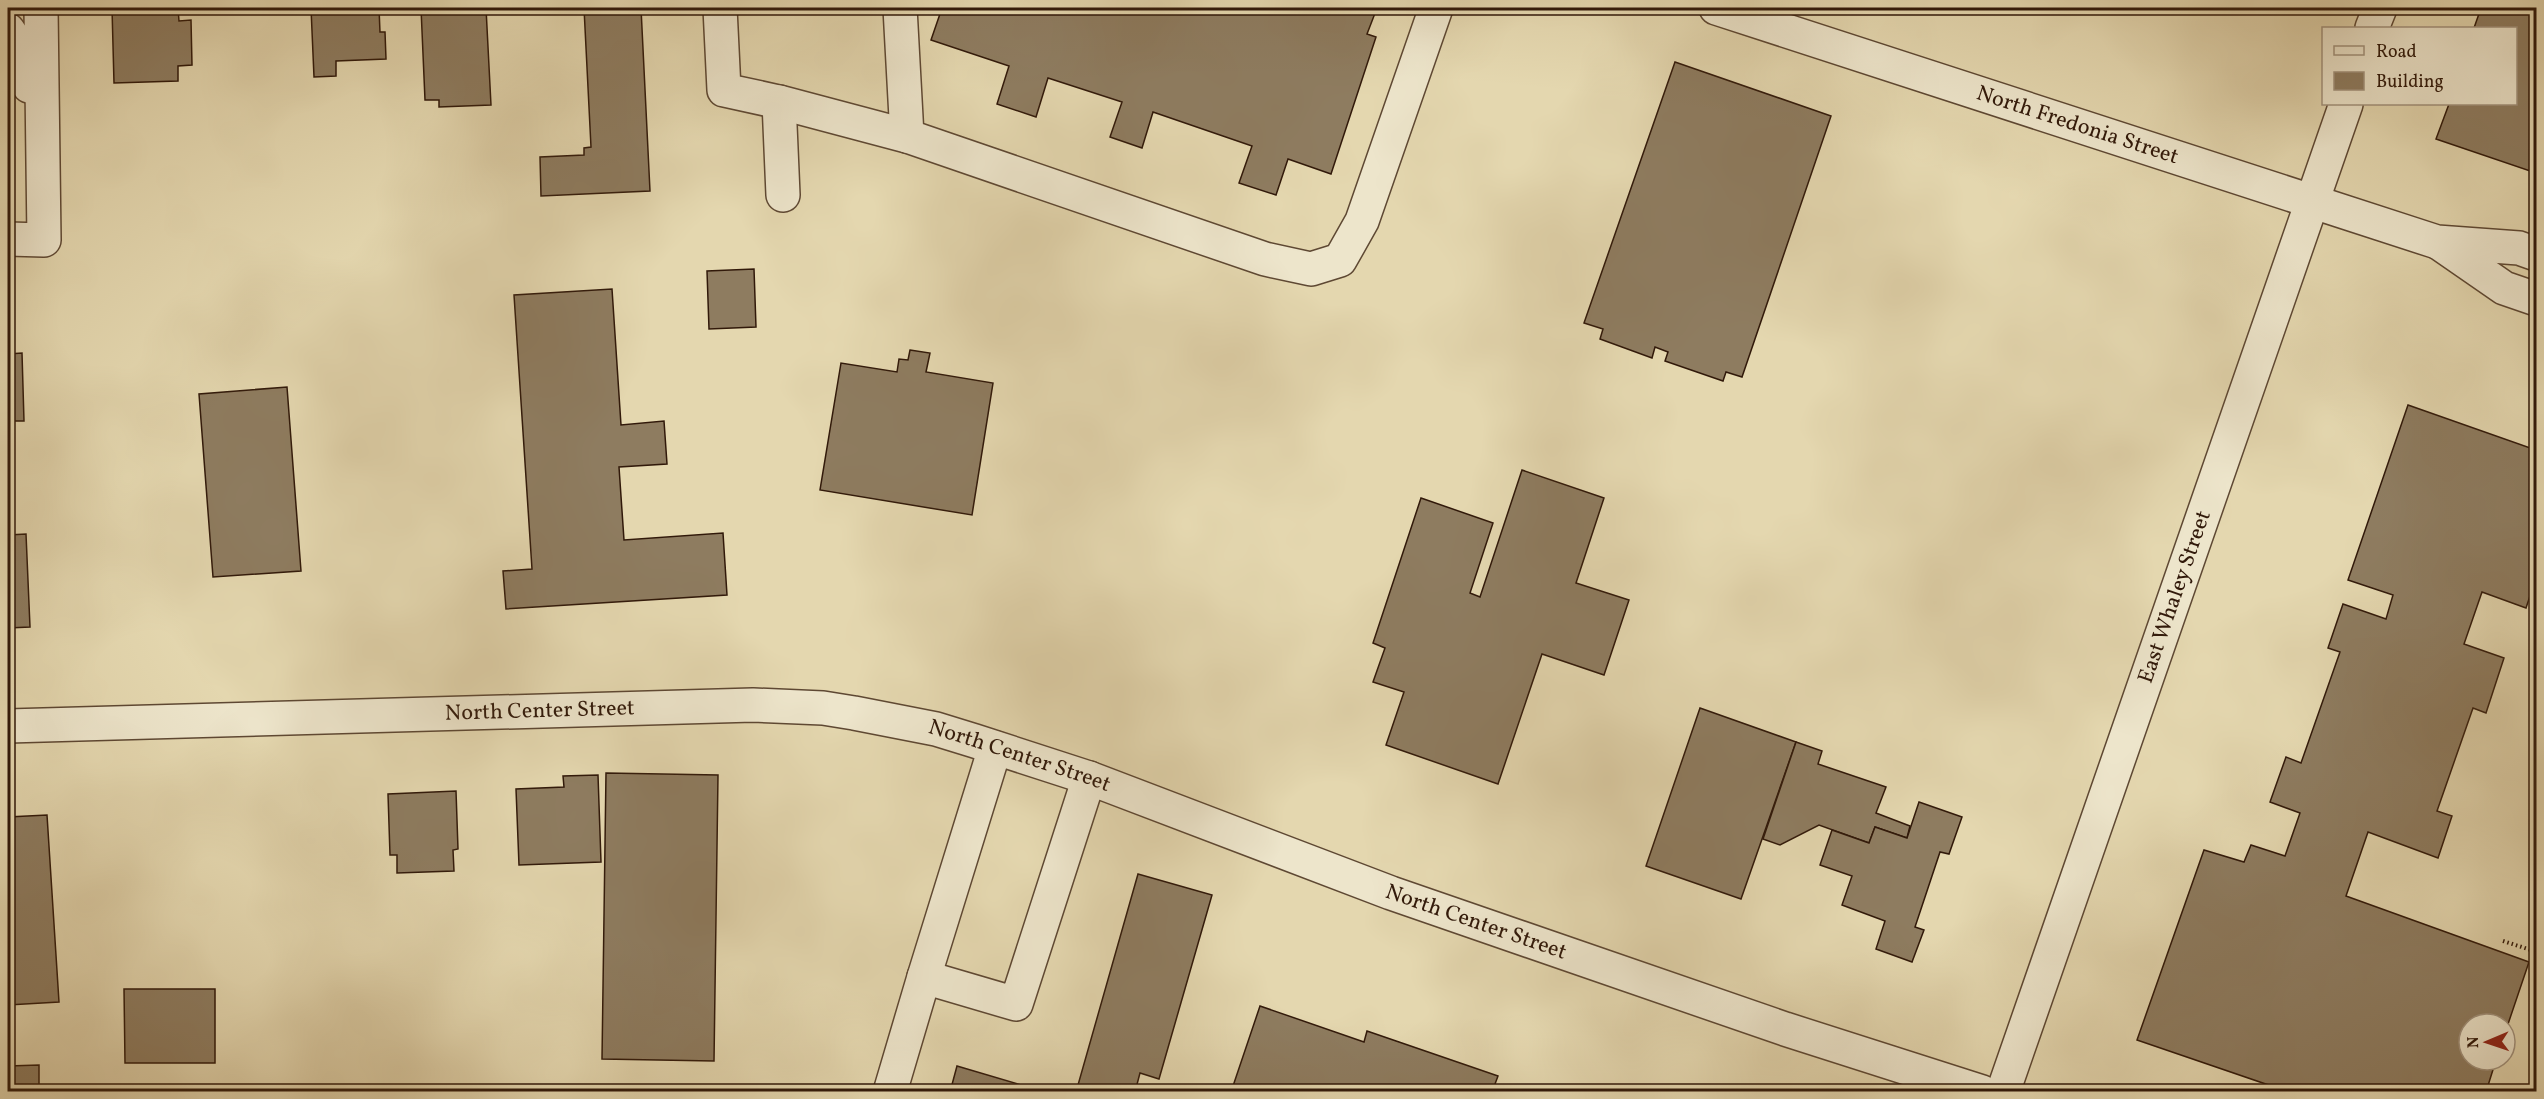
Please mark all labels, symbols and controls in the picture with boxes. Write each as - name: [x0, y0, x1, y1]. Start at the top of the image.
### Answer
- legend: [2322, 27, 2517, 105]
- text: Road: [2376, 40, 2417, 65]
- text: Building: [2376, 70, 2444, 95]
- street label: North Fredonia Street: [1972, 78, 2183, 173]
- street label: East Whaley Street: [2130, 506, 2219, 688]
- street label: North Center Street: [444, 693, 635, 729]
- street label: North Center Street: [925, 712, 1115, 800]
- street label: North Center Street: [1381, 877, 1571, 968]
- north arrow: [2457, 1012, 2517, 1072]
- text: N: [2463, 1036, 2485, 1049]

